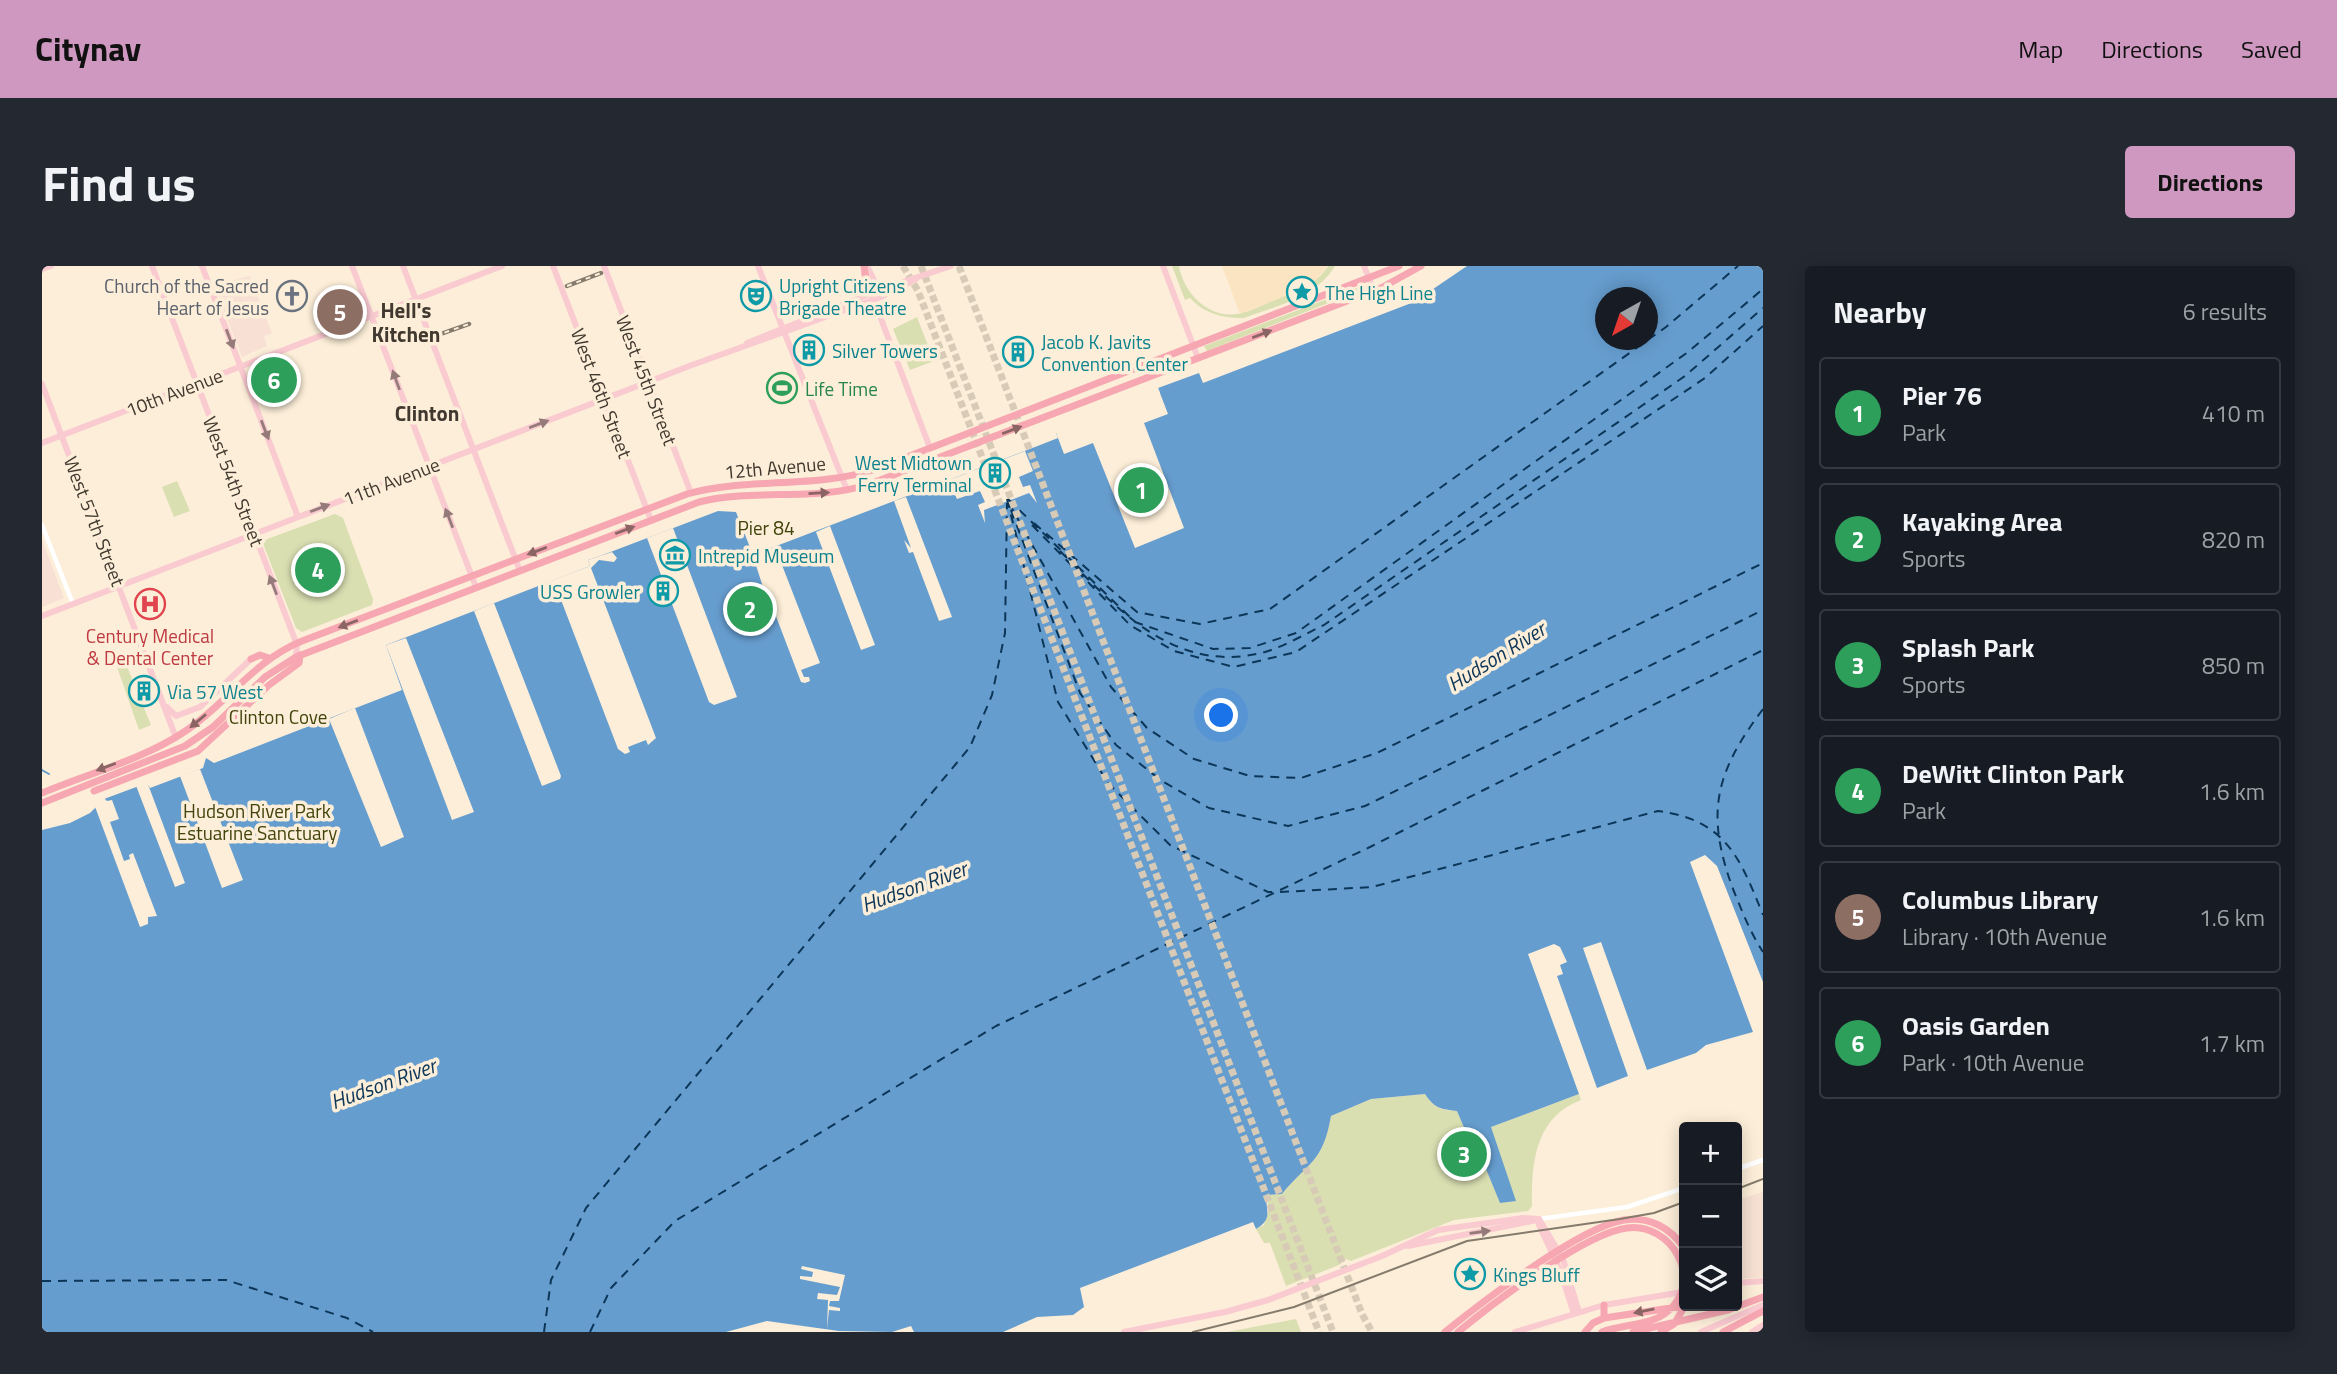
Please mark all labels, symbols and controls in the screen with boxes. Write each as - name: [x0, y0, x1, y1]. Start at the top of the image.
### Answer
- text: Citynav: [35, 24, 141, 74]
- text: Map: [2018, 31, 2063, 67]
- text: Directions: [2101, 31, 2203, 67]
- text: Saved: [2241, 31, 2302, 67]
- text: Find us: [42, 145, 196, 220]
- button: Directions: [2125, 146, 2295, 218]
- place label: Church of the Sacred Heart of Jesus: [104, 271, 269, 322]
- place label: Upright Citizens Brigade Theatre: [779, 271, 907, 322]
- place icon: The High Line: [1285, 275, 1319, 309]
- place label: The High Line: [1325, 278, 1433, 307]
- church icon: Church of the Sacred Heart of Jesus: [275, 279, 309, 313]
- theatre icon: Upright Citizens Brigade Theatre: [739, 279, 773, 313]
- pin: 5: [317, 286, 363, 338]
- north arrow: [1595, 287, 1658, 350]
- text: Nearby: [1833, 289, 1926, 335]
- district label: Hell's Kitchen: [372, 294, 440, 350]
- text: 6 results: [2183, 294, 2267, 329]
- street label: West 45th Street: [609, 311, 685, 449]
- street label: West 46th Street: [564, 324, 640, 462]
- place label: Jacob K. Javits Convention Center: [1041, 327, 1188, 378]
- one-way arrow: [1252, 328, 1273, 339]
- one-way arrow: [224, 329, 235, 350]
- building icon: Silver Towers: [792, 333, 826, 367]
- building icon: Jacob K. Javits Convention Center: [1001, 335, 1035, 369]
- place label: Silver Towers: [832, 336, 938, 365]
- pin: 6: [251, 354, 297, 406]
- street label: 10th Avenue: [121, 360, 227, 424]
- one-way arrow: [390, 369, 401, 390]
- sports icon: Life Time: [765, 371, 799, 405]
- place label: Life Time: [805, 374, 878, 403]
- text: Pier 76: [1902, 376, 1982, 415]
- text: 1: [1852, 396, 1864, 431]
- text: 410 m: [2202, 396, 2265, 431]
- district label: Clinton: [395, 397, 459, 429]
- street label: West 54th Street: [196, 412, 272, 550]
- text: Park: [1902, 415, 1946, 450]
- one-way arrow: [529, 418, 550, 429]
- one-way arrow: [259, 420, 270, 441]
- one-way arrow: [1001, 424, 1022, 435]
- street label: 12th Avenue: [723, 448, 827, 486]
- place label: West Midtown Ferry Terminal: [855, 448, 972, 499]
- street label: 11th Avenue: [338, 449, 444, 513]
- street label: West 57th Street: [57, 452, 133, 590]
- building icon: West Midtown Ferry Terminal: [978, 456, 1012, 490]
- pin: 1: [1118, 464, 1164, 516]
- one-way arrow: [808, 487, 830, 498]
- text: Kayaking Area: [1902, 502, 2062, 541]
- one-way arrow: [309, 503, 330, 514]
- one-way arrow: [443, 507, 454, 528]
- park label: Pier 84: [737, 513, 795, 542]
- text: 2: [1852, 522, 1864, 557]
- text: 820 m: [2202, 522, 2265, 557]
- one-way arrow: [615, 524, 636, 535]
- museum icon: Intrepid Museum: [658, 538, 692, 572]
- place label: Intrepid Museum: [698, 541, 834, 570]
- text: Sports: [1902, 541, 1965, 576]
- pin: 4: [295, 544, 341, 596]
- one-way arrow: [527, 546, 548, 557]
- building icon: USS Growler: [646, 574, 680, 608]
- one-way arrow: [268, 575, 279, 596]
- place label: USS Growler: [540, 577, 640, 606]
- pin: 2: [727, 583, 773, 635]
- hospital icon: Century Medical & Dental Center: [133, 587, 167, 621]
- water label: Hudson River: [1441, 612, 1553, 699]
- one-way arrow: [337, 619, 358, 630]
- place label: Century Medical & Dental Center: [86, 621, 214, 672]
- text: Splash Park: [1902, 628, 2035, 667]
- text: 3: [1852, 648, 1864, 683]
- text: 850 m: [2202, 648, 2265, 683]
- text: Sports: [1902, 667, 1965, 702]
- building icon: Via 57 West: [127, 674, 161, 708]
- place label: Via 57 West: [167, 677, 263, 706]
- your location: [1204, 698, 1238, 732]
- park label: Clinton Cove: [229, 702, 327, 731]
- one-way arrow: [190, 714, 208, 729]
- text: DeWitt Clinton Park: [1902, 754, 2124, 793]
- one-way arrow: [96, 762, 117, 773]
- text: 4: [1852, 774, 1864, 809]
- text: 1.6 km: [2199, 774, 2265, 809]
- text: Park: [1902, 793, 1946, 828]
- park label: Hudson River Park Estuarine Sanctuary: [177, 796, 337, 847]
- water label: Hudson River: [857, 851, 974, 920]
- text: Columbus Library: [1902, 880, 2098, 919]
- text: 5: [1852, 900, 1864, 935]
- text: 1.6 km: [2199, 900, 2265, 935]
- text: Library · 10th Avenue: [1902, 919, 2107, 954]
- text: Oasis Garden: [1902, 1006, 2050, 1045]
- text: 6: [1852, 1026, 1864, 1061]
- text: 1.7 km: [2199, 1026, 2265, 1061]
- text: Park · 10th Avenue: [1902, 1045, 2084, 1080]
- water label: Hudson River: [326, 1048, 443, 1117]
- map controls: [1679, 1122, 1742, 1311]
- button: +: [1679, 1122, 1742, 1185]
- pin: 3: [1441, 1128, 1487, 1180]
- button: −: [1679, 1185, 1742, 1248]
- one-way arrow: [1469, 1227, 1491, 1238]
- button: layers: [1679, 1248, 1742, 1311]
- place icon: Kings Bluff: [1453, 1257, 1487, 1291]
- place label: Kings Bluff: [1493, 1260, 1580, 1289]
- one-way arrow: [1633, 1305, 1655, 1316]

